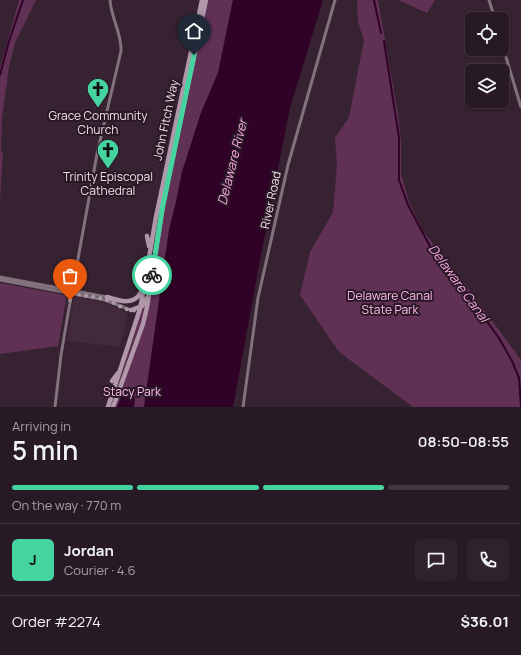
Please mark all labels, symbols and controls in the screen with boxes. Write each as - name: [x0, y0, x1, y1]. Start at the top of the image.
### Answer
- map controls: [465, 12, 509, 108]
- button: locate: [465, 12, 509, 56]
- pin: [177, 14, 211, 55]
- icon: home: [183, 20, 205, 42]
- button: layers: [465, 64, 509, 108]
- church icon: Grace Community Church: [85, 76, 111, 109]
- street label: John Fitch Way: [149, 77, 183, 162]
- place label: Grace Community Church: [48, 107, 148, 138]
- water label: Delaware River: [213, 115, 252, 207]
- church icon: Trinity Episcopal Cathedral: [95, 137, 121, 170]
- place label: Trinity Episcopal Cathedral: [63, 168, 153, 199]
- street label: River Road: [256, 170, 285, 230]
- water label: Delaware Canal: [425, 240, 495, 327]
- courier: [132, 255, 172, 295]
- pin: [53, 259, 87, 300]
- icon: bike: [141, 264, 163, 286]
- icon: bag: [59, 265, 81, 287]
- park label: Delaware Canal State Park: [347, 287, 433, 318]
- park label: Stacy Park: [103, 383, 162, 400]
- text: Arriving in: [12, 417, 71, 435]
- text: 08:50–08:55: [418, 431, 509, 452]
- text: 5 min: [12, 432, 78, 468]
- text: On the way · 770 m: [12, 496, 121, 514]
- button: chat: [415, 539, 457, 581]
- button: phone: [467, 539, 509, 581]
- text: Jordan: [64, 540, 114, 561]
- text: J: [29, 549, 37, 570]
- text: Courier · 4.6: [64, 561, 136, 579]
- text: Order #2274: [12, 611, 101, 632]
- text: $36.01: [461, 611, 509, 632]

